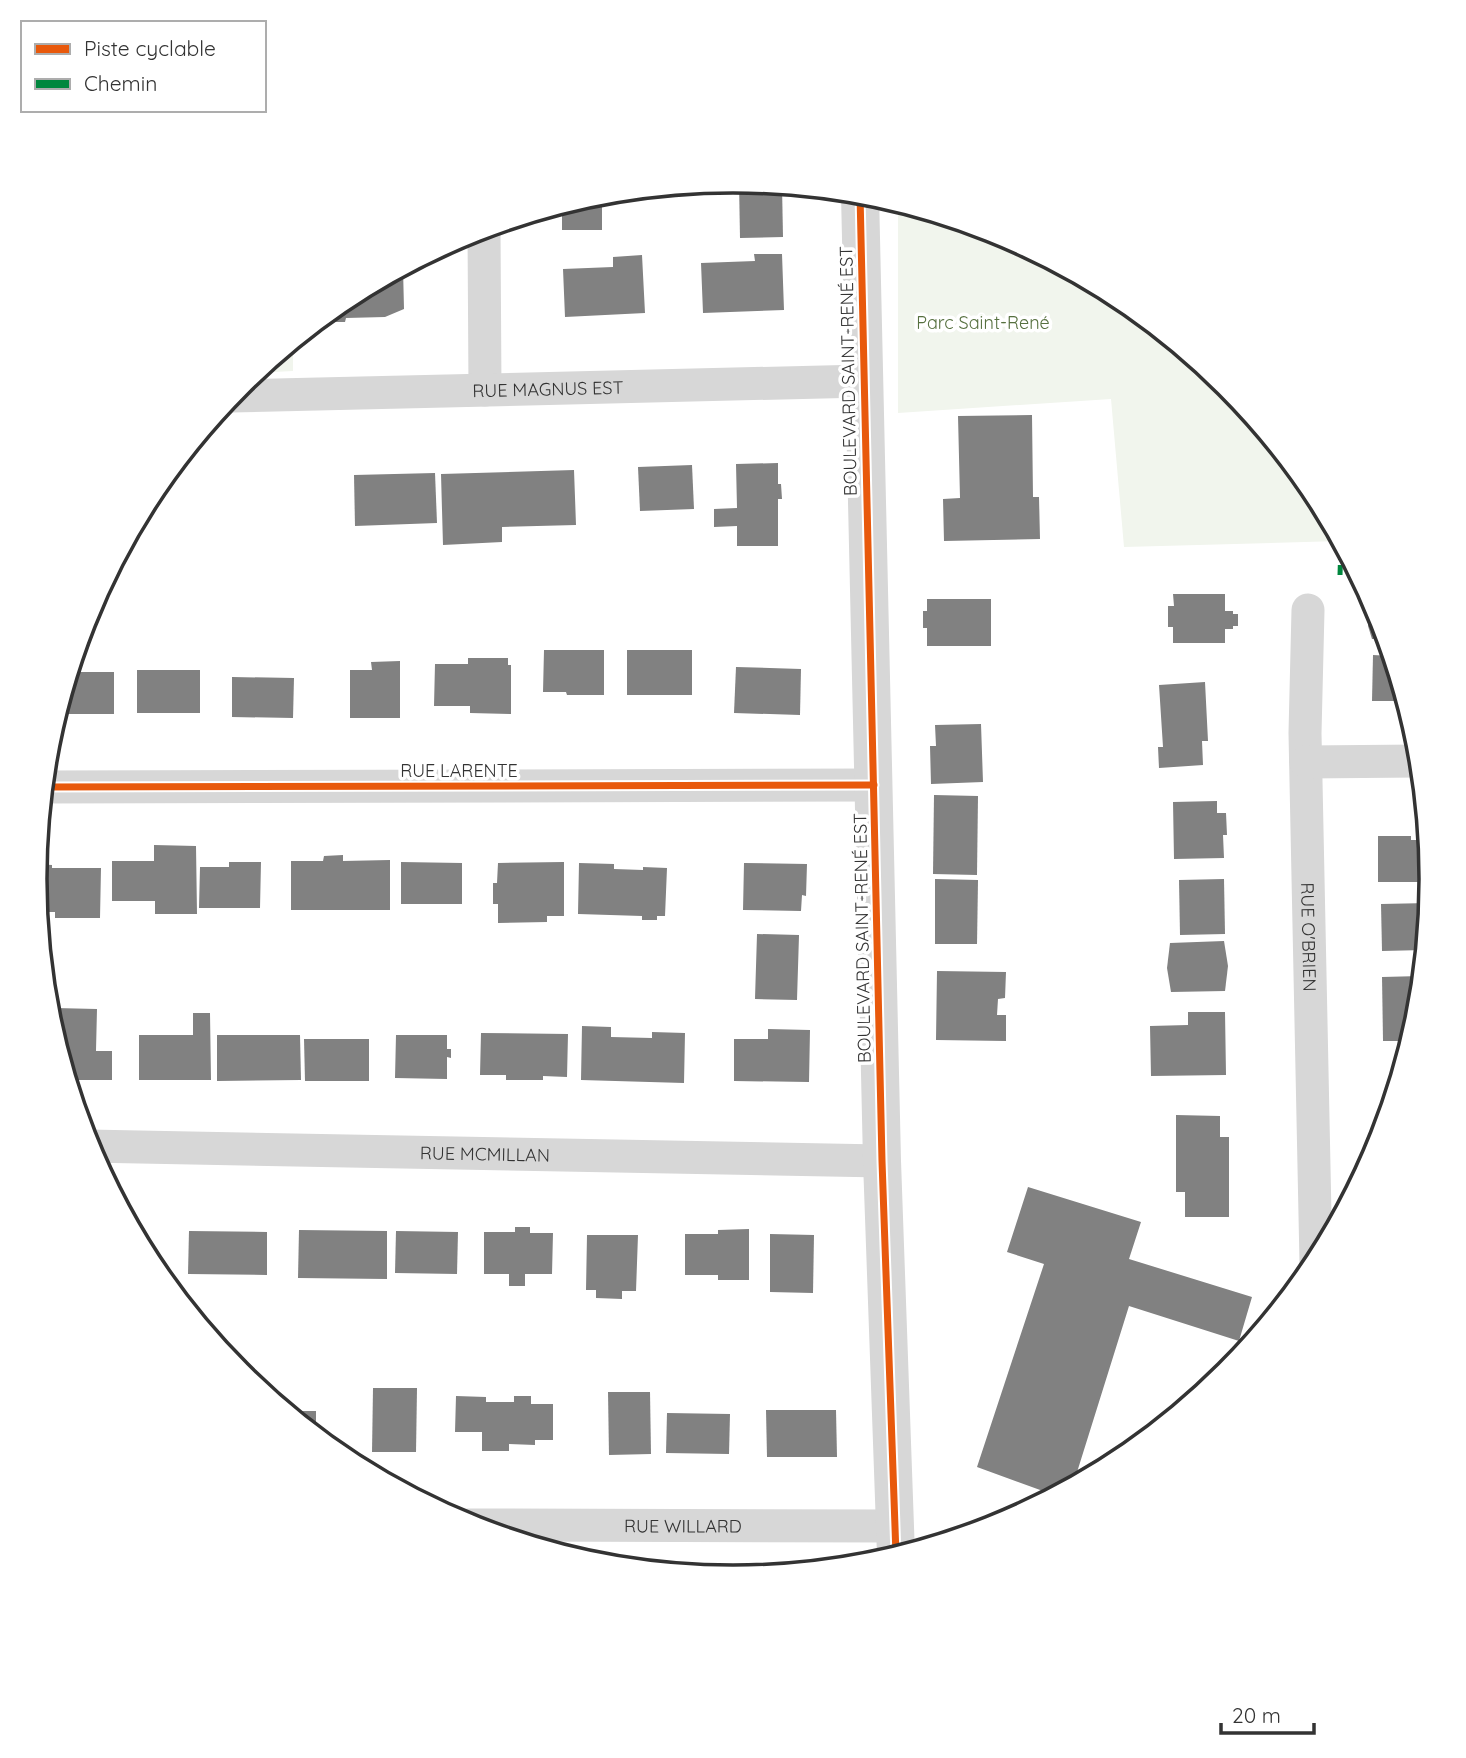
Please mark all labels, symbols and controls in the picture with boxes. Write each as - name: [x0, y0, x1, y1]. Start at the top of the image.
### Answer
- legend: [21, 21, 266, 112]
- text: Piste cyclable: [84, 35, 216, 61]
- text: Chemin: [84, 70, 157, 96]
- street label: BOULEVARD SAINT-RENÉ EST: [834, 246, 862, 496]
- park label: Parc Saint-René: [916, 311, 1050, 334]
- street label: RUE MAGNUS EST: [472, 375, 624, 402]
- street label: RUE LARENTE: [400, 759, 518, 782]
- street label: BOULEVARD SAINT-RENÉ EST: [848, 813, 876, 1063]
- street label: RUE O'BRIEN: [1297, 882, 1322, 992]
- street label: RUE MCMILLAN: [420, 1141, 550, 1166]
- street label: RUE WILLARD: [624, 1514, 742, 1537]
- scale bar: [1221, 1692, 1314, 1736]
- text: 20 m: [1232, 1702, 1281, 1728]

